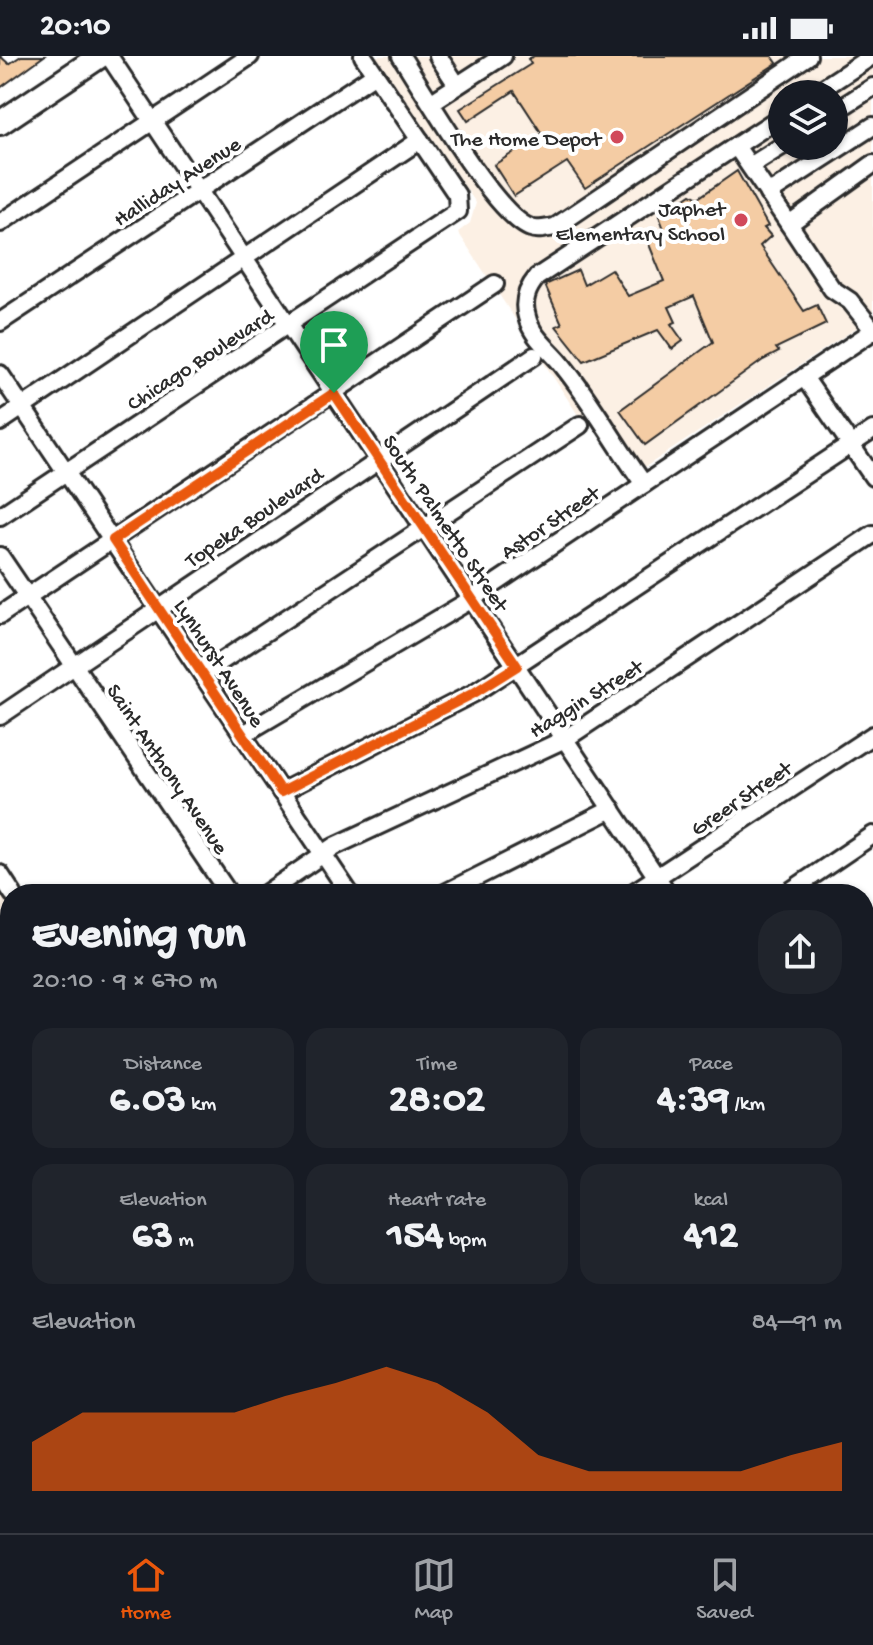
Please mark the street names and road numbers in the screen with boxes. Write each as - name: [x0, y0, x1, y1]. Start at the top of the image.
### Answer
- street label: Halliday Avenue: [110, 132, 247, 234]
- street label: Chicago Boulevard: [123, 303, 281, 418]
- street label: South Palmetto Street: [375, 431, 514, 619]
- street label: Topeka Boulevard: [180, 462, 331, 576]
- street label: Astor Street: [497, 481, 607, 567]
- street label: Lynhurst Avenue: [167, 595, 269, 734]
- street label: Haggin Street: [526, 654, 650, 746]
- street label: Saint Anthony Avenue: [99, 680, 233, 861]
- street label: Greer Street: [687, 756, 799, 844]

